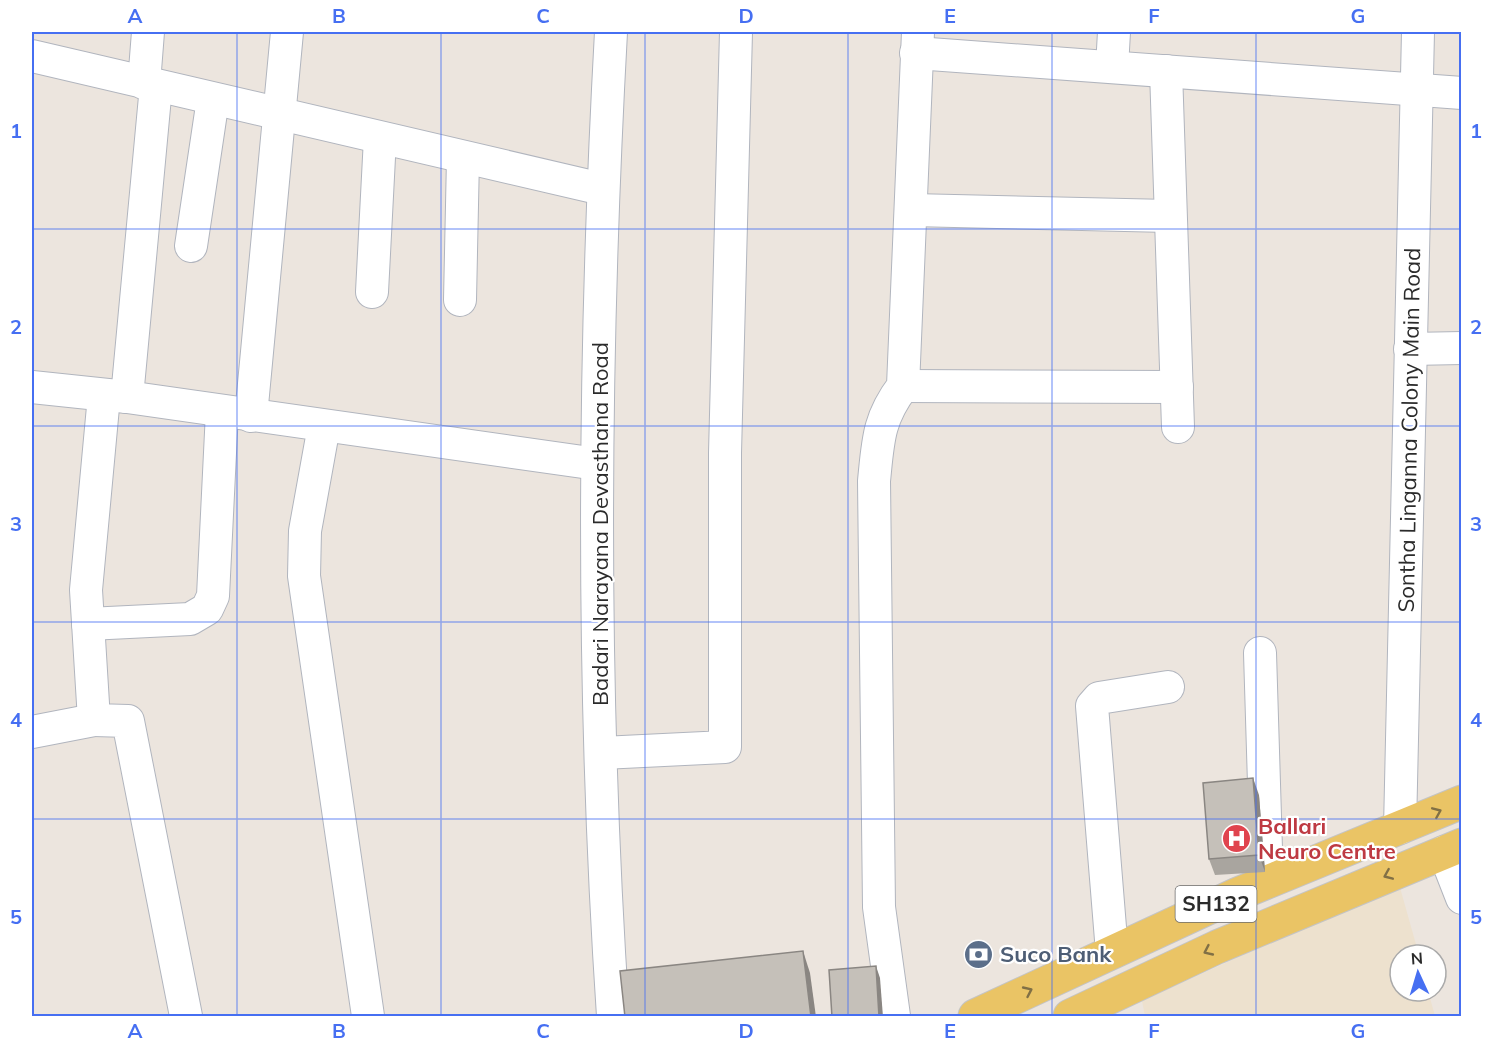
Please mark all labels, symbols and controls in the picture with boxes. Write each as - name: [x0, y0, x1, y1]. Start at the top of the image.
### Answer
- text: A: [128, 3, 143, 28]
- text: B: [332, 3, 346, 28]
- text: C: [536, 3, 550, 28]
- text: D: [738, 3, 754, 28]
- text: E: [944, 3, 956, 28]
- text: F: [1148, 3, 1160, 28]
- text: G: [1351, 3, 1365, 28]
- text: 1: [10, 118, 22, 143]
- text: 1: [1470, 118, 1482, 143]
- street label: Sontha Linganna Colony Main Road: [1392, 247, 1426, 613]
- text: 2: [10, 314, 22, 339]
- text: 2: [1470, 314, 1482, 339]
- street label: Badari Narayana Devasthana Road: [586, 342, 614, 706]
- text: 3: [10, 511, 22, 536]
- text: 3: [1470, 511, 1482, 536]
- text: 4: [10, 707, 22, 732]
- text: 4: [1470, 707, 1482, 732]
- one-way arrow: [1431, 807, 1442, 819]
- place label: Ballari Neuro Centre: [1258, 812, 1396, 865]
- hospital icon: Ballari Neuro Centre: [1221, 823, 1253, 855]
- one-way arrow: [1383, 868, 1394, 880]
- road number: SH132: [1176, 886, 1256, 922]
- text: 5: [10, 904, 22, 929]
- text: 5: [1470, 904, 1482, 929]
- bank icon: Suco Bank: [963, 938, 995, 970]
- place label: Suco Bank: [1000, 940, 1112, 968]
- one-way arrow: [1204, 943, 1215, 955]
- north arrow: [1388, 943, 1448, 1003]
- text: N: [1410, 948, 1424, 968]
- one-way arrow: [1021, 987, 1032, 999]
- text: A: [128, 1018, 143, 1043]
- text: B: [332, 1018, 346, 1043]
- text: C: [536, 1018, 550, 1043]
- text: D: [738, 1018, 754, 1043]
- text: E: [944, 1018, 956, 1043]
- text: F: [1148, 1018, 1160, 1043]
- text: G: [1351, 1018, 1365, 1043]

